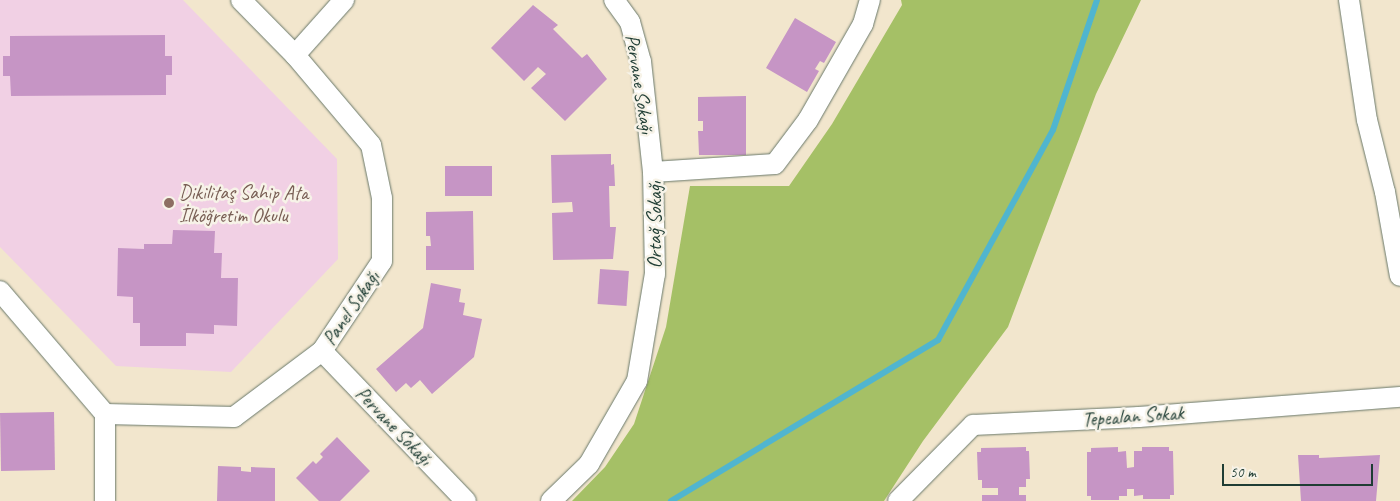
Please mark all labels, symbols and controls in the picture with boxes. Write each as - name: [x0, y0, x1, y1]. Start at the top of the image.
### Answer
- street label: Pervane Sokağı: [620, 33, 660, 135]
- place label: Dikilitaş Sahip Ata İlköğretim Okulu: [179, 180, 309, 227]
- street label: Ortağ Sokağı: [642, 181, 666, 269]
- marker: Dikilitaş Sahip Ata İlköğretim Okulu: [163, 197, 175, 209]
- street label: Panel Sokağı: [318, 267, 384, 349]
- street label: Pervane Sokağı: [351, 382, 437, 470]
- street label: Tepealan Sokak: [1082, 400, 1184, 432]
- scale bar: [1225, 454, 1376, 486]
- text: 50 m: [1230, 463, 1256, 482]

